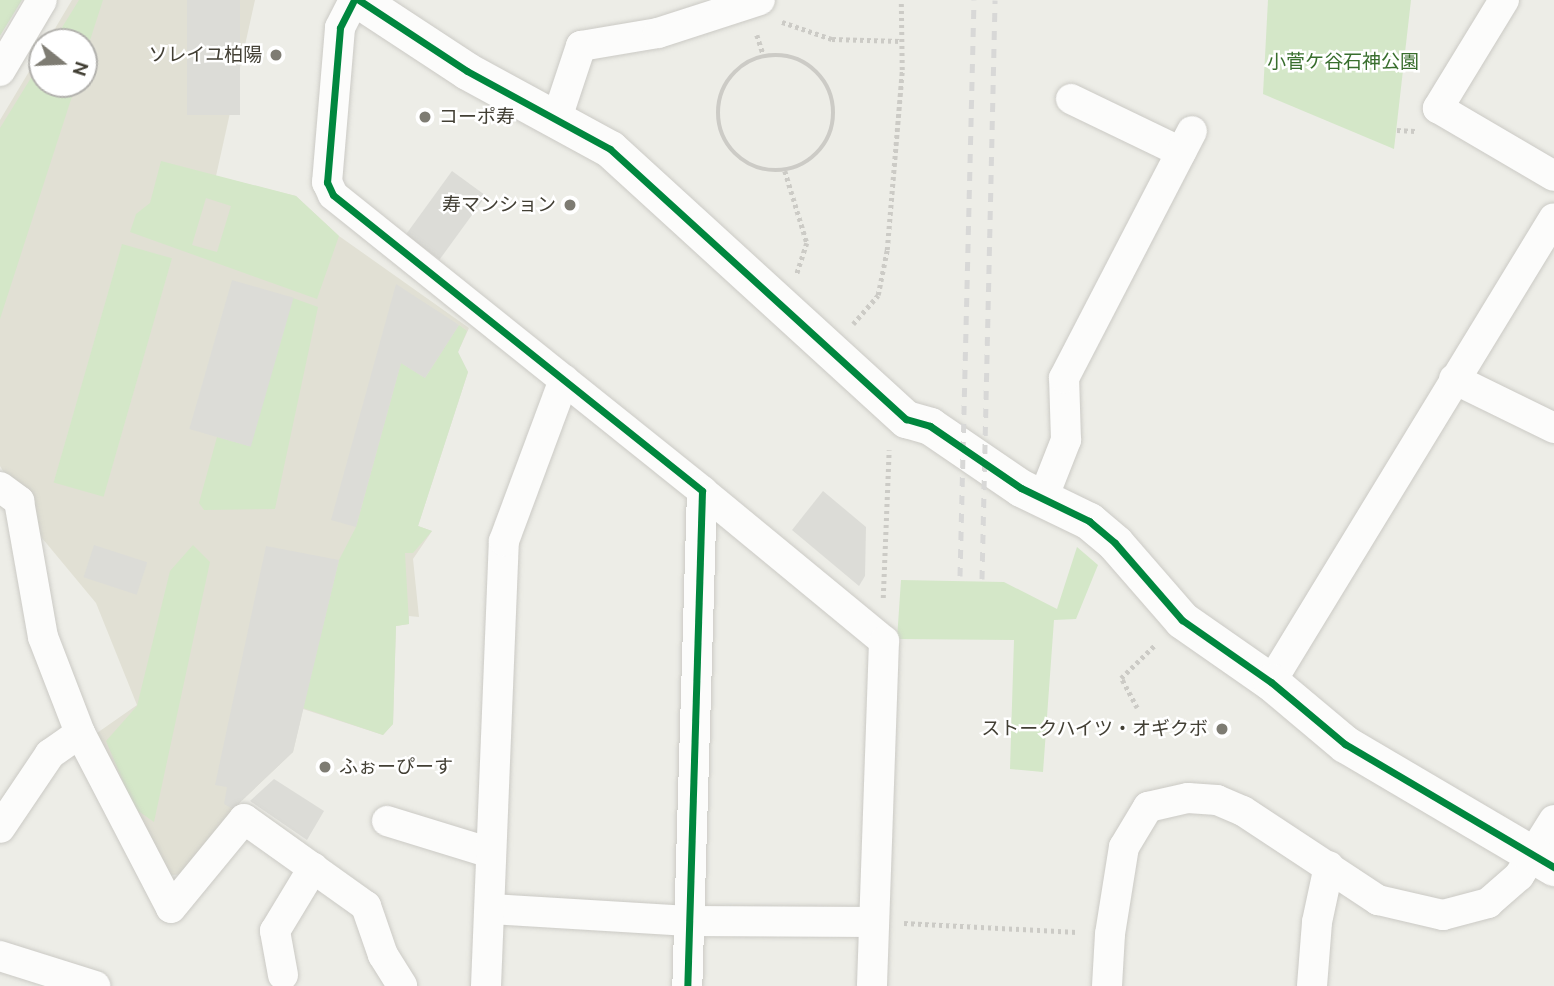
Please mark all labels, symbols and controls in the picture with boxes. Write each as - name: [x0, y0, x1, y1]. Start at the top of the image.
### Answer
- north arrow: [28, 28, 98, 98]
- place label: ソレイユ柏陽: [148, 44, 262, 66]
- marker: ソレイユ柏陽: [268, 47, 284, 63]
- park label: 小菅ケ谷石神公園: [1267, 51, 1419, 73]
- text: N: [68, 59, 94, 79]
- place label: コーポ寿: [439, 106, 515, 128]
- marker: コーポ寿: [417, 109, 433, 125]
- place label: 寿マンション: [442, 194, 556, 216]
- marker: 寿マンション: [562, 197, 578, 213]
- place label: ストークハイツ・オギクボ: [980, 718, 1208, 740]
- marker: ストークハイツ・オギクボ: [1214, 721, 1230, 737]
- place label: ふぉーぴーす: [339, 756, 453, 778]
- marker: ふぉーぴーす: [317, 759, 333, 775]

